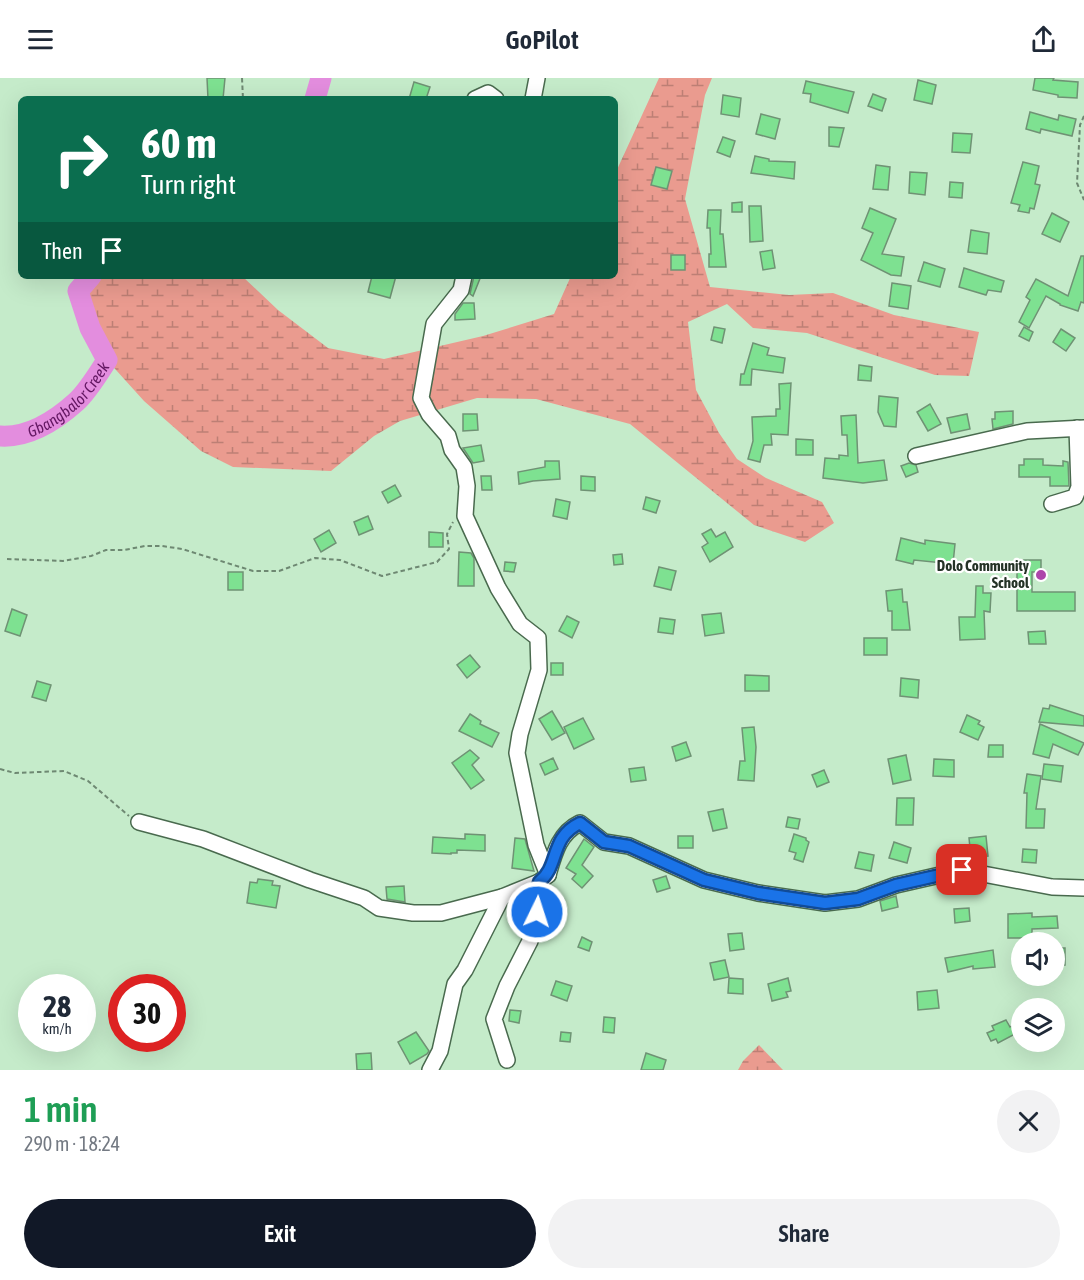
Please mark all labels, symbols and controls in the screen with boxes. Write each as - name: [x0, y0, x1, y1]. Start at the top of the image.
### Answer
- icon: menu: [24, 23, 57, 56]
- icon: share: [1027, 23, 1060, 56]
- text: GoPilot: [505, 24, 579, 55]
- text: 60 m: [141, 119, 216, 167]
- icon: right: [42, 120, 120, 198]
- text: Turn right: [141, 169, 236, 200]
- icon: arrive: [95, 234, 128, 267]
- text: Then: [42, 238, 83, 264]
- water label: Gbangbalor Creek: [25, 358, 113, 440]
- place label: Dolo Community School: [937, 557, 1030, 591]
- marker: Dolo Community School: [1034, 568, 1048, 582]
- pin: [936, 844, 987, 895]
- icon: arrive: [945, 853, 978, 886]
- position arrow: [505, 880, 569, 944]
- map controls: [1011, 932, 1065, 1052]
- button: sound: [1011, 932, 1065, 986]
- speed limit sign: 30: [108, 974, 186, 1052]
- text: 28: [43, 989, 71, 1023]
- button: layers: [1011, 998, 1065, 1052]
- text: km/h: [42, 1020, 72, 1037]
- text: 1 min: [24, 1088, 98, 1130]
- button: close: [997, 1090, 1060, 1153]
- text: 290 m · 18:24: [24, 1132, 120, 1155]
- button: Exit: [24, 1199, 536, 1268]
- button: Share: [548, 1199, 1060, 1268]

